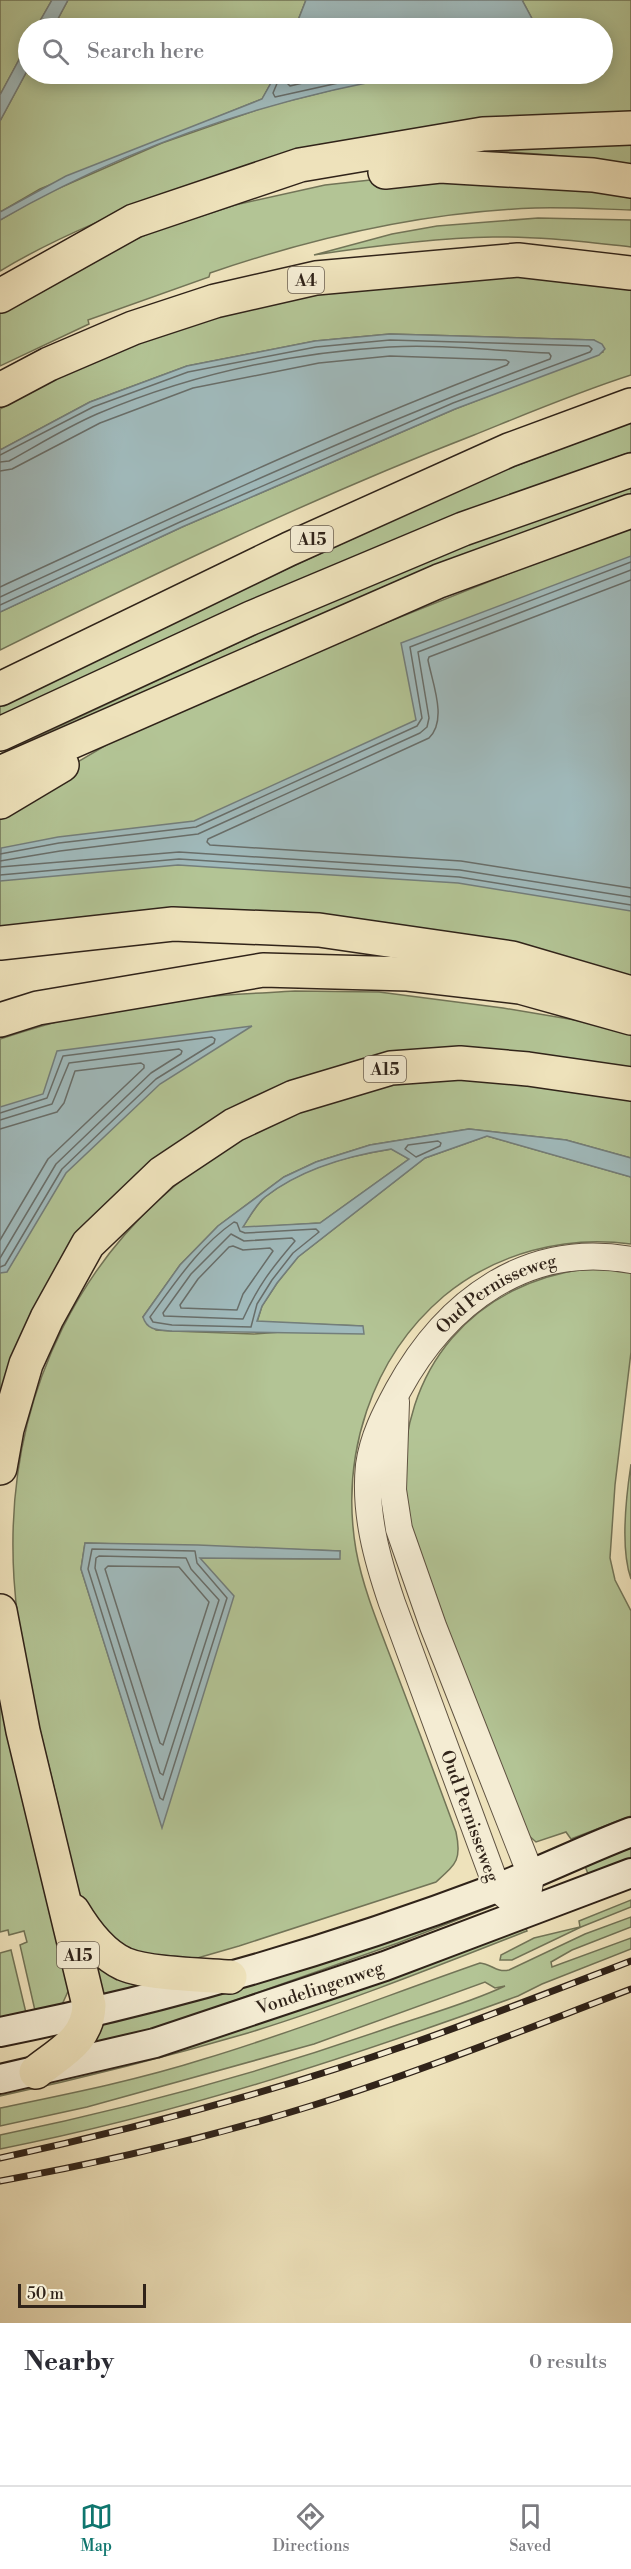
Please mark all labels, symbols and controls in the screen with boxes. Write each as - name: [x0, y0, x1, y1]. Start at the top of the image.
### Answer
- search box: [18, 18, 613, 84]
- icon: search: [39, 35, 72, 68]
- text: Search here: [87, 38, 204, 65]
- road number: A4: [288, 267, 324, 293]
- road number: A15: [291, 526, 333, 552]
- road number: A15: [364, 1056, 406, 1082]
- street label: Oud Pernisseweg: [431, 1249, 559, 1339]
- street label: Oud Pernisseweg: [435, 1747, 504, 1886]
- road number: A15: [57, 1942, 99, 1968]
- street label: Vondelingenweg: [252, 1956, 387, 2021]
- scale bar: [18, 2281, 146, 2308]
- text: 50 m: [27, 2284, 64, 2304]
- text: Nearby: [24, 2346, 114, 2378]
- text: 0 results: [529, 2350, 607, 2375]
- tab: Map: [80, 2500, 113, 2556]
- tab: Directions: [272, 2500, 350, 2556]
- tab: Saved: [509, 2500, 551, 2556]

